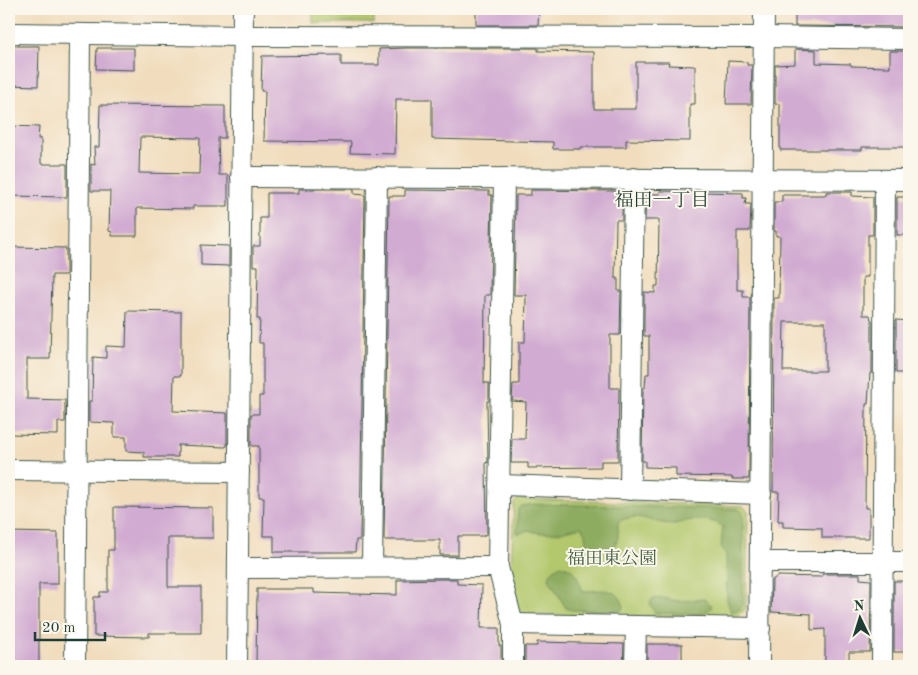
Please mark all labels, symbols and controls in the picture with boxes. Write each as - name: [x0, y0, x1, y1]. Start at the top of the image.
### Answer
- district label: 福田一丁目: [614, 190, 710, 211]
- park label: 福田東公園: [567, 548, 657, 568]
- north arrow: [836, 592, 886, 642]
- text: N: [853, 599, 865, 613]
- scale bar: [35, 610, 105, 642]
- text: 20 m: [42, 621, 76, 636]

